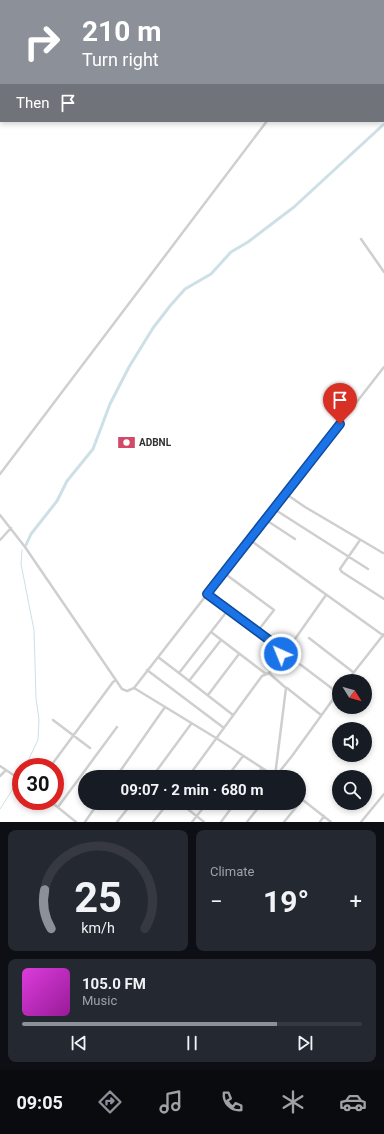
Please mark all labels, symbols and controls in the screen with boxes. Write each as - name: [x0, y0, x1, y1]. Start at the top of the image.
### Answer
- text: 210 m: [82, 15, 161, 48]
- icon: right: [16, 16, 68, 68]
- text: Turn right: [82, 49, 159, 70]
- icon: arrive: [57, 92, 79, 114]
- text: Then: [16, 94, 49, 112]
- pin: [323, 383, 357, 424]
- icon: arrive: [329, 389, 351, 411]
- bank icon: ADBNL: [116, 432, 136, 452]
- place label: ADBNL: [139, 437, 172, 448]
- position arrow: [260, 633, 302, 675]
- north arrow: [332, 674, 372, 714]
- map controls: [332, 674, 372, 810]
- button: sound: [332, 722, 372, 762]
- speed limit sign: 30: [12, 758, 64, 810]
- button: search: [332, 770, 372, 810]
- text: 09:07 · 2 min · 680 m: [121, 781, 263, 799]
- text: Climate: [210, 864, 254, 879]
- text: 25: [74, 872, 122, 921]
- text: 19°: [263, 884, 309, 919]
- text: −: [210, 889, 223, 914]
- text: +: [350, 889, 362, 914]
- text: km/h: [81, 919, 115, 935]
- text: 105.0 FM: [82, 975, 146, 993]
- text: Music: [82, 993, 117, 1008]
- icon: previous: [68, 1032, 90, 1054]
- icon: pause: [181, 1032, 203, 1054]
- icon: next: [294, 1032, 316, 1054]
- icon: directions: [96, 1088, 124, 1116]
- icon: music: [157, 1088, 185, 1116]
- icon: phone: [218, 1088, 246, 1116]
- icon: climate: [279, 1088, 307, 1116]
- icon: car: [339, 1088, 367, 1116]
- text: 09:05: [16, 1092, 63, 1113]

